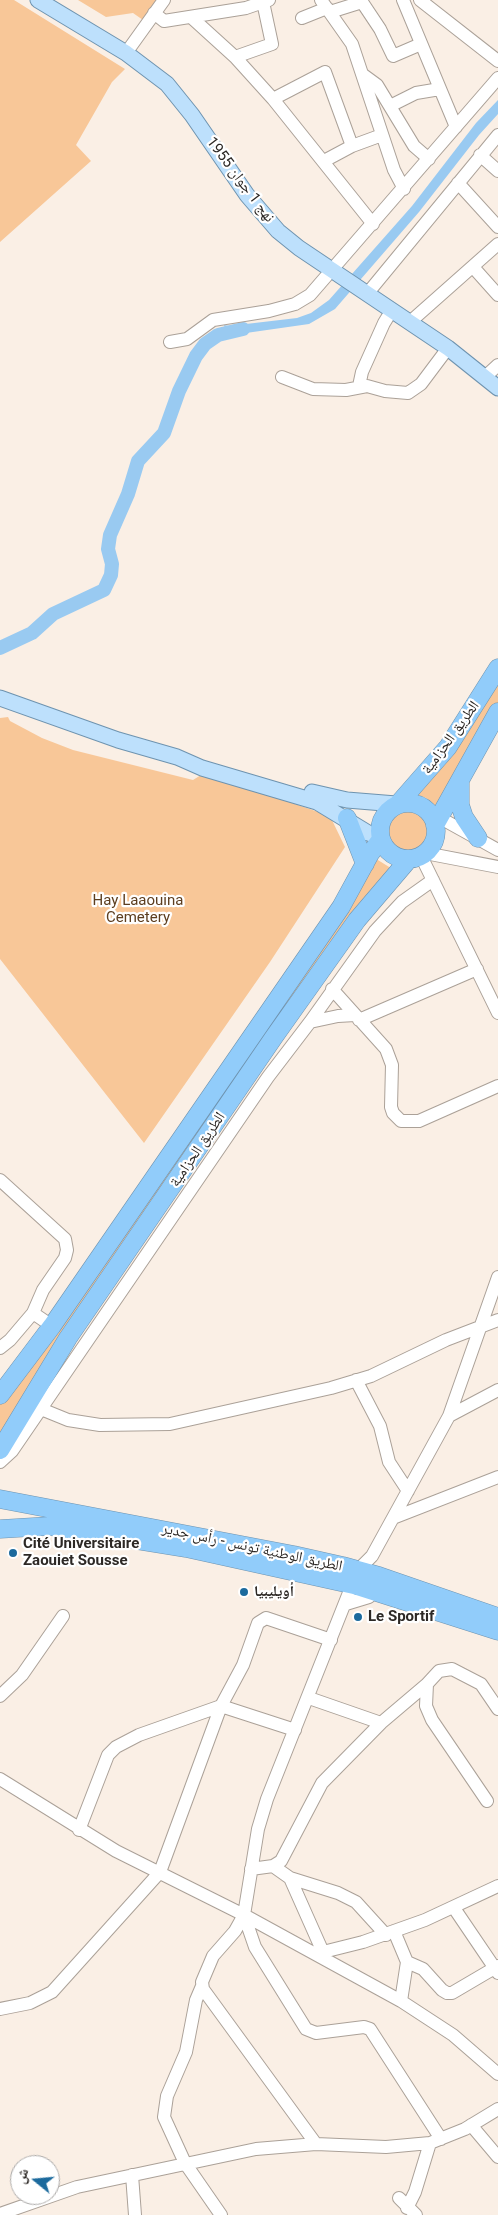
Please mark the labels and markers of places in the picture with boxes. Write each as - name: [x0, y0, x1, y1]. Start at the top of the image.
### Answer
- place label: Cité Universitaire Zaouiet Sousse: [23, 1535, 139, 1570]
- marker: Cité Universitaire Zaouiet Sousse: [7, 1547, 19, 1559]
- place label: أويليبيا: [254, 1583, 294, 1601]
- marker: أويليبيا: [238, 1586, 250, 1598]
- place label: Le Sportif: [368, 1608, 434, 1626]
- marker: Le Sportif: [352, 1611, 364, 1623]

